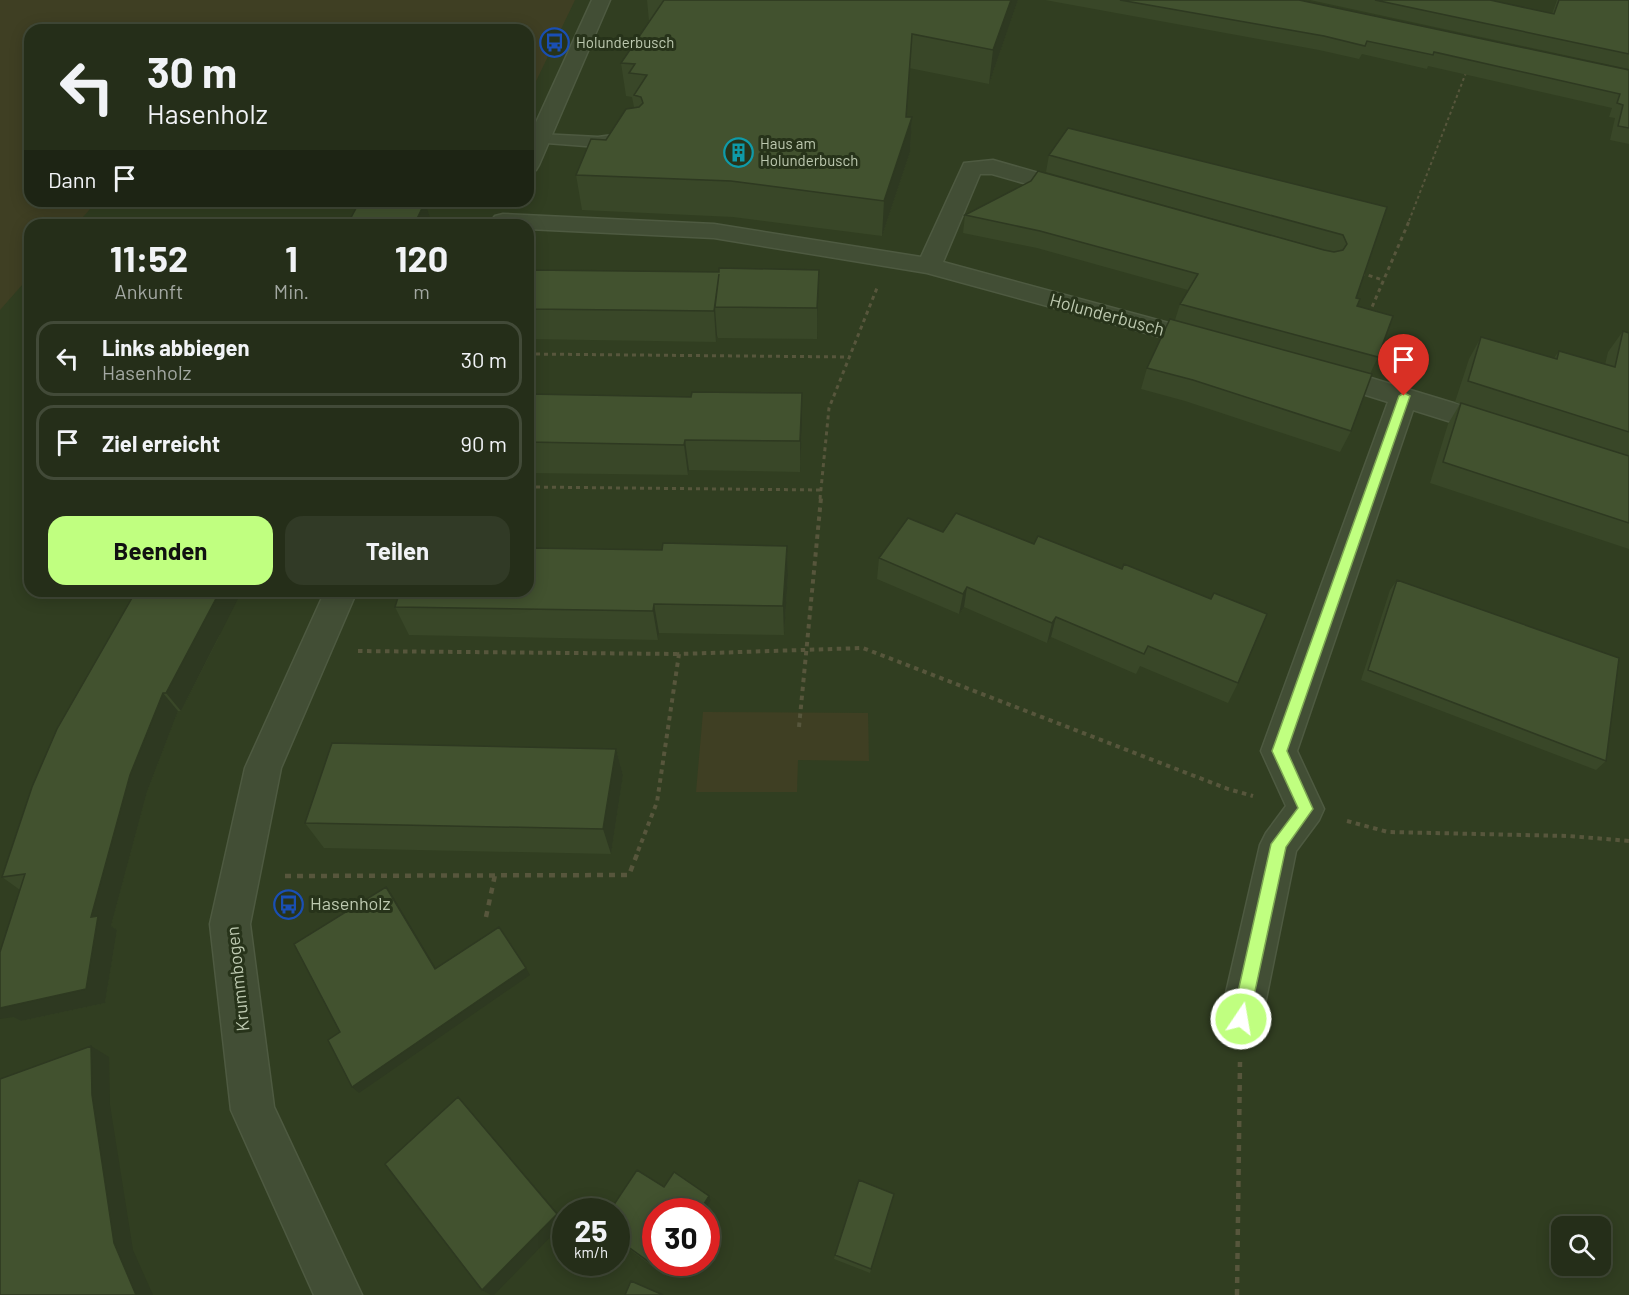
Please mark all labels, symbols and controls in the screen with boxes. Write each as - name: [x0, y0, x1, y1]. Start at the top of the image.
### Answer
- bus stop icon: Holunderbusch: [539, 27, 571, 59]
- place label: Holunderbusch: [576, 33, 674, 51]
- text: 30 m: [147, 46, 237, 96]
- icon: left: [48, 48, 126, 126]
- text: Hasenholz: [147, 97, 268, 129]
- place label: Haus am Holunderbusch: [760, 134, 858, 169]
- building icon: Haus am Holunderbusch: [723, 137, 755, 169]
- icon: arrive: [108, 162, 141, 195]
- text: Dann: [48, 166, 96, 192]
- text: 11:52: [110, 236, 188, 279]
- text: 1: [285, 236, 298, 279]
- text: 120: [395, 236, 448, 279]
- text: Ankunft: [115, 279, 183, 303]
- text: Min.: [274, 279, 309, 303]
- text: m: [413, 279, 430, 303]
- street label: Holunderbusch: [1047, 288, 1167, 340]
- text: Links abbiegen: [102, 334, 250, 360]
- pin: [1378, 334, 1429, 396]
- icon: left: [51, 342, 84, 375]
- icon: arrive: [1387, 343, 1420, 376]
- text: 30 m: [461, 346, 507, 372]
- text: Hasenholz: [102, 360, 191, 384]
- icon: arrive: [51, 426, 84, 459]
- text: Ziel erreicht: [102, 430, 220, 456]
- text: 90 m: [461, 430, 507, 456]
- button: Beenden: [48, 516, 273, 585]
- button: Teilen: [285, 516, 510, 585]
- bus stop icon: Hasenholz: [273, 888, 305, 920]
- place label: Hasenholz: [310, 892, 390, 914]
- street label: Krummbogen: [221, 926, 253, 1033]
- position arrow: [1209, 987, 1273, 1051]
- speed limit sign: 30: [642, 1198, 720, 1276]
- text: 25: [575, 1212, 607, 1248]
- map controls: [1551, 1216, 1611, 1276]
- button: search: [1551, 1216, 1611, 1276]
- text: km/h: [574, 1243, 608, 1261]

